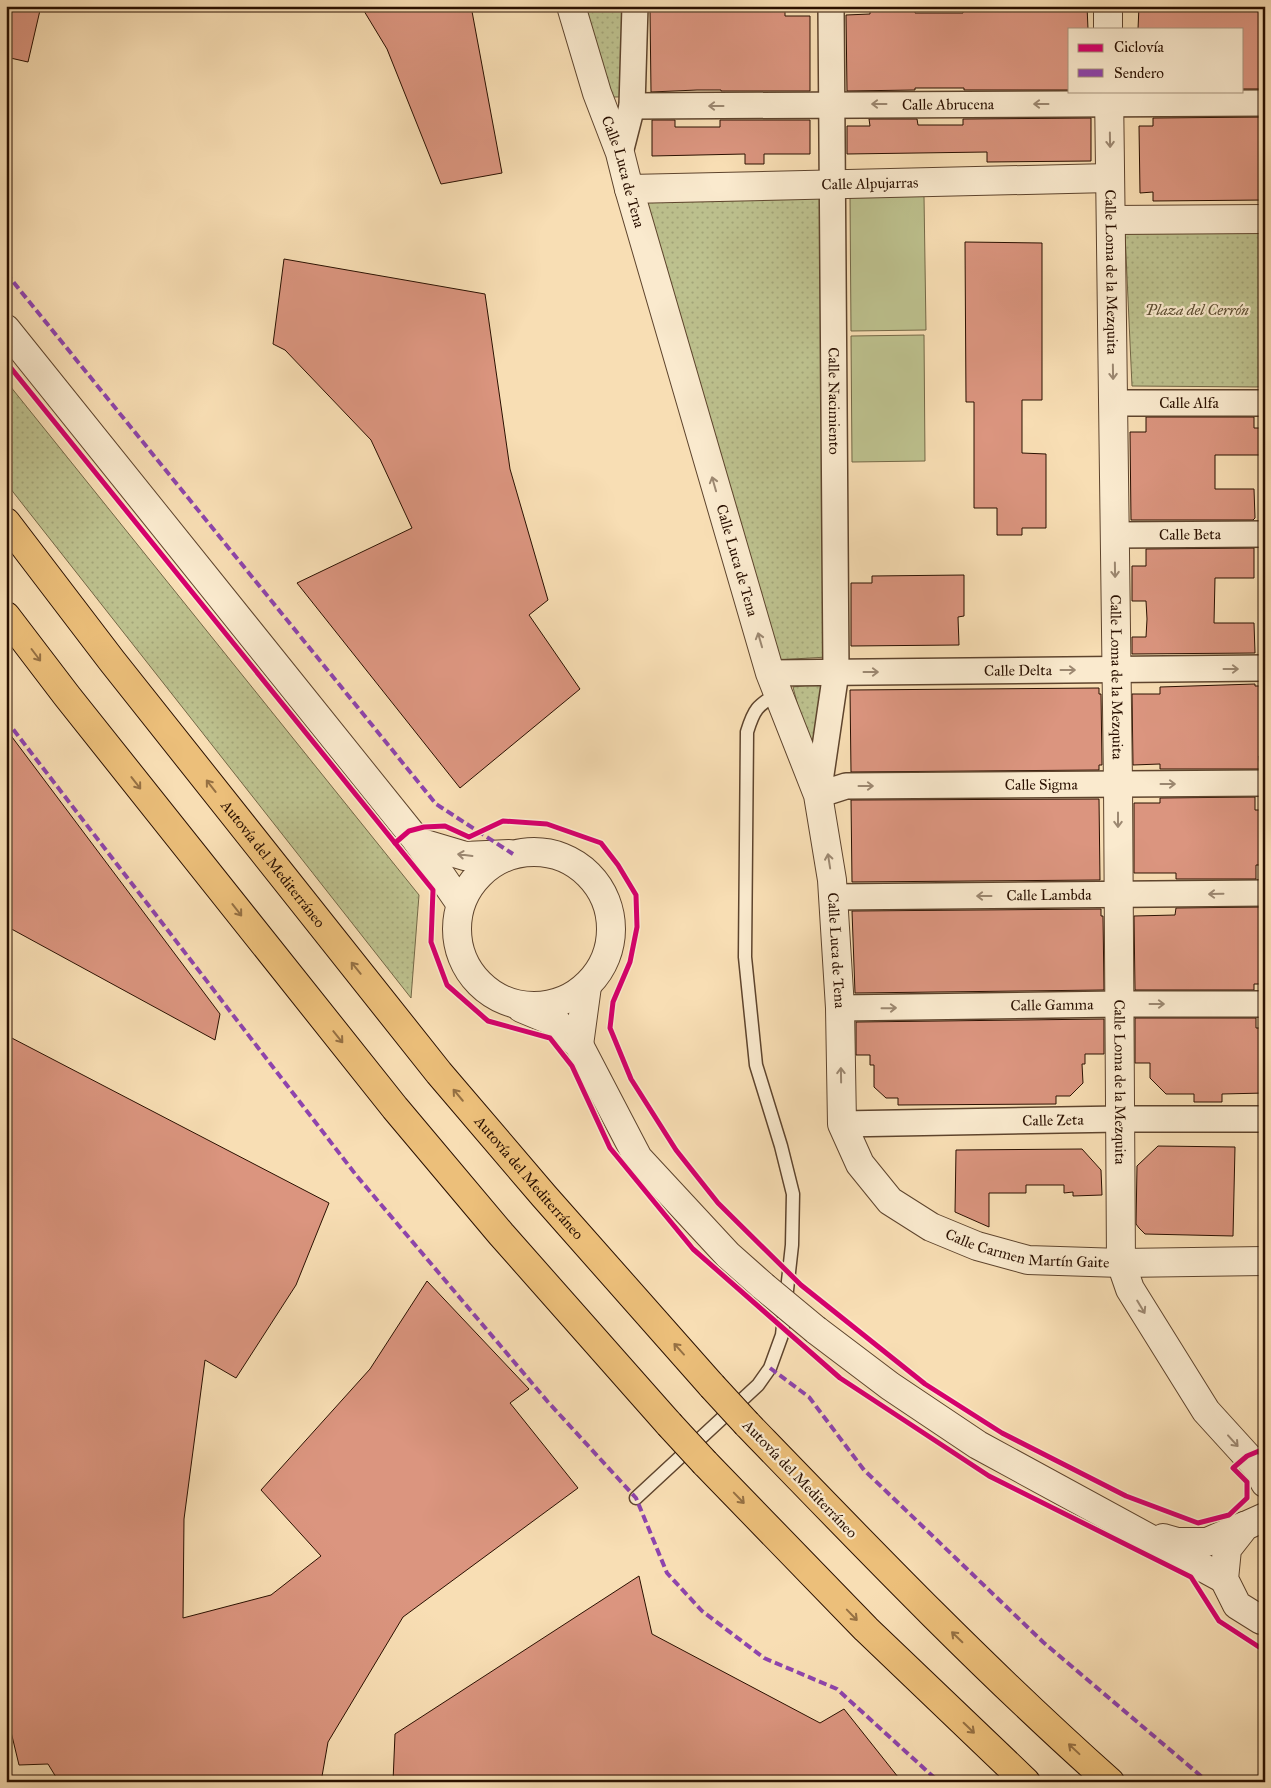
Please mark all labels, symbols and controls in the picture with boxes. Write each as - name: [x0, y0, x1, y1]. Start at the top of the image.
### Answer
- legend: [1068, 28, 1244, 92]
- text: Ciclovía: [1114, 38, 1165, 56]
- text: Sendero: [1114, 64, 1164, 82]
- street label: Calle Abrucena: [902, 95, 995, 114]
- one-way arrow: [1033, 99, 1050, 109]
- one-way arrow: [871, 100, 887, 109]
- one-way arrow: [708, 101, 724, 111]
- street label: Calle Luca de Tena: [598, 113, 649, 230]
- one-way arrow: [1105, 132, 1115, 148]
- street label: Calle Alpujarras: [821, 173, 919, 194]
- street label: Calle Loma de la Mezquita: [1101, 189, 1121, 355]
- park label: Plaza del Cerrón: [1145, 301, 1249, 319]
- street label: Calle Nacimiento: [825, 347, 843, 455]
- one-way arrow: [1108, 364, 1118, 380]
- street label: Calle Alfa: [1159, 394, 1220, 412]
- one-way arrow: [709, 476, 719, 492]
- street label: Calle Luca de Tena: [712, 502, 762, 619]
- street label: Calle Beta: [1159, 525, 1222, 544]
- one-way arrow: [1111, 562, 1120, 578]
- street label: Calle Loma de la Mezquita: [1107, 594, 1127, 760]
- one-way arrow: [754, 632, 764, 648]
- one-way arrow: [31, 648, 41, 662]
- street label: Calle Delta: [984, 661, 1053, 680]
- one-way arrow: [1222, 664, 1238, 673]
- one-way arrow: [1060, 665, 1076, 675]
- one-way arrow: [862, 667, 878, 676]
- street label: Calle Sigma: [1005, 775, 1078, 794]
- one-way arrow: [131, 776, 141, 790]
- one-way arrow: [1160, 779, 1176, 789]
- one-way arrow: [206, 780, 217, 793]
- one-way arrow: [857, 781, 873, 791]
- street label: Autovía del Mediterráneo: [217, 796, 329, 931]
- one-way arrow: [1113, 812, 1123, 828]
- one-way arrow: [457, 850, 473, 860]
- one-way arrow: [824, 853, 834, 869]
- street label: Calle Lambda: [1006, 886, 1092, 904]
- one-way arrow: [1208, 889, 1224, 899]
- one-way arrow: [976, 891, 992, 901]
- street label: Calle Luca de Tena: [824, 892, 849, 1009]
- one-way arrow: [232, 903, 242, 917]
- one-way arrow: [350, 962, 361, 975]
- street label: Calle Gamma: [1010, 995, 1094, 1015]
- street label: Calle Loma de la Mezquita: [1110, 999, 1129, 1165]
- one-way arrow: [1148, 999, 1164, 1009]
- one-way arrow: [881, 1003, 897, 1012]
- one-way arrow: [333, 1031, 344, 1044]
- one-way arrow: [836, 1067, 846, 1084]
- one-way arrow: [452, 1088, 463, 1101]
- street label: Calle Zeta: [1022, 1111, 1084, 1130]
- street label: Autovía del Mediterráneo: [470, 1112, 587, 1243]
- street label: Calle Carmen Martín Gaite: [943, 1225, 1110, 1272]
- one-way arrow: [1137, 1300, 1147, 1314]
- one-way arrow: [674, 1343, 685, 1356]
- street label: Autovía del Mediterráneo: [738, 1416, 861, 1542]
- one-way arrow: [1227, 1434, 1239, 1447]
- one-way arrow: [733, 1492, 745, 1504]
- one-way arrow: [846, 1608, 858, 1620]
- one-way arrow: [950, 1631, 963, 1643]
- one-way arrow: [963, 1722, 976, 1734]
- one-way arrow: [1068, 1743, 1080, 1755]

